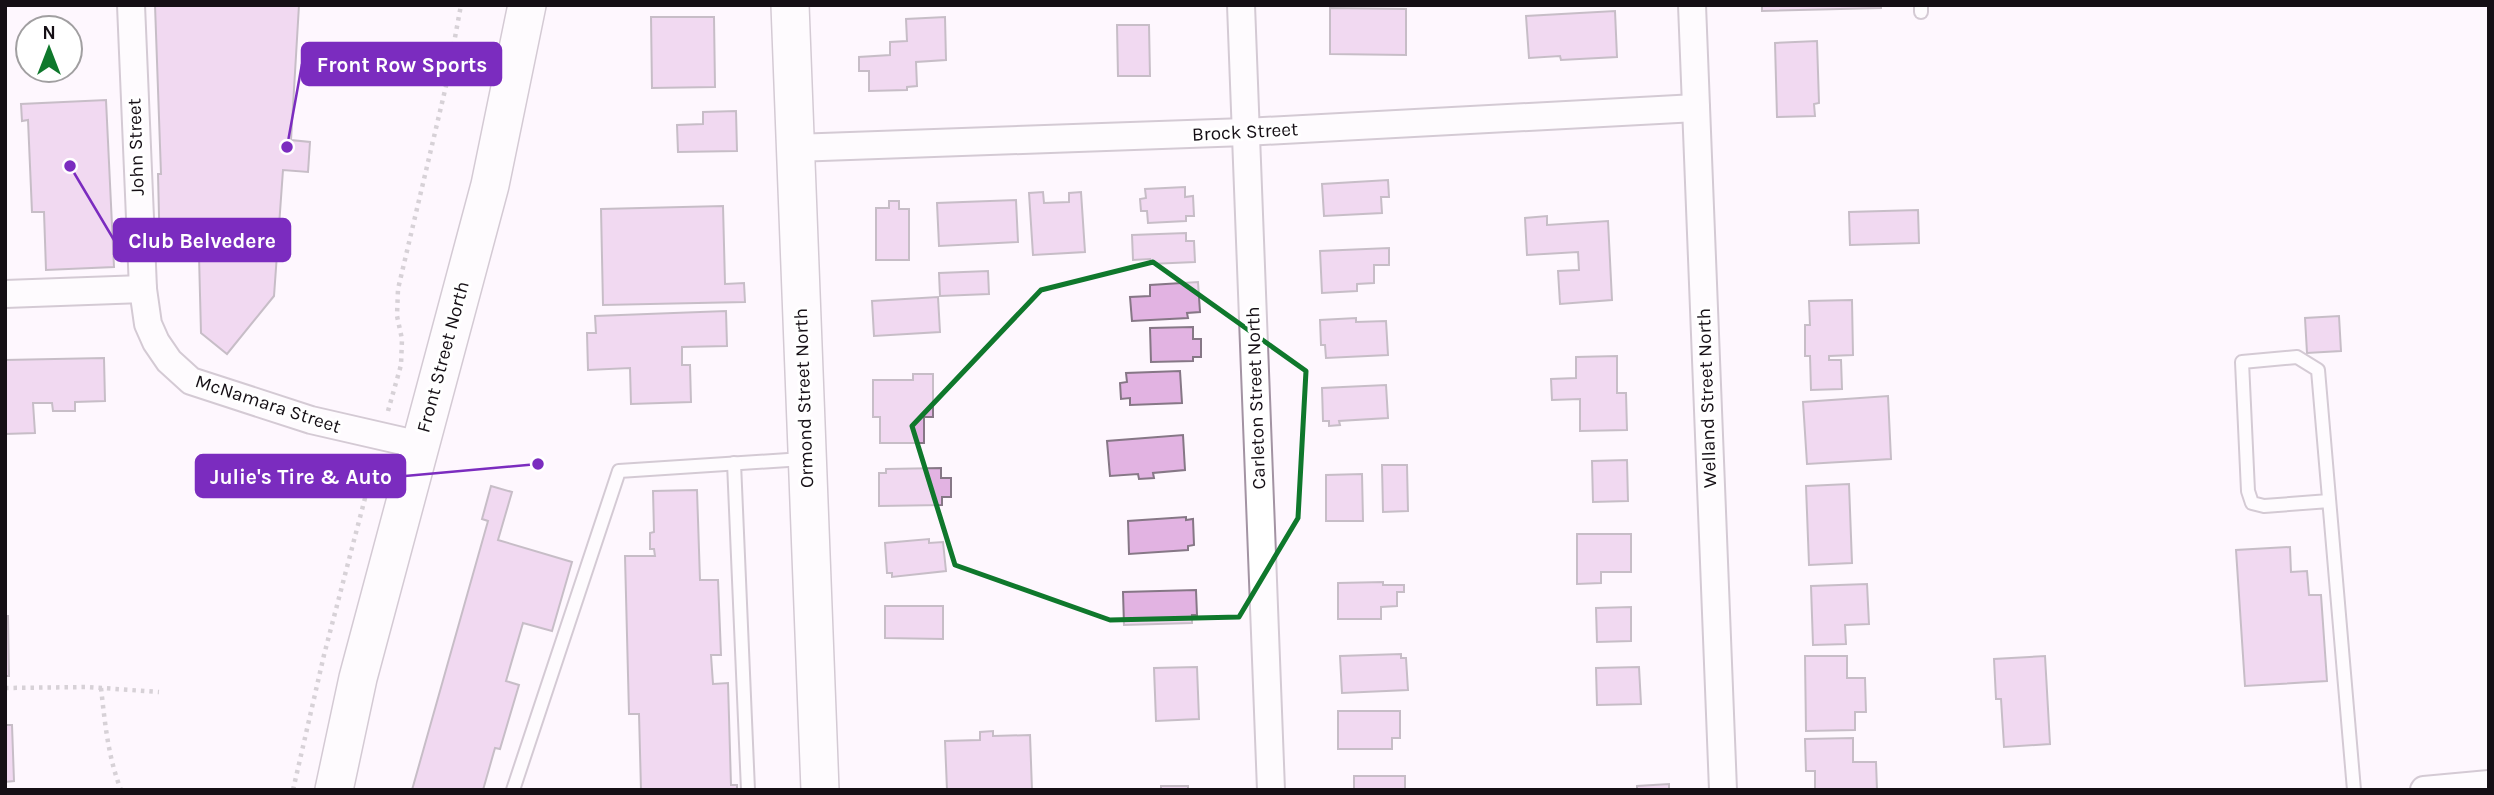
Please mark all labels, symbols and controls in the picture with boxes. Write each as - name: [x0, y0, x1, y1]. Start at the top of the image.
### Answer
- north arrow: [14, 14, 84, 84]
- text: N: [42, 22, 56, 44]
- callout: Front Row Sports: [302, 43, 501, 85]
- text: Front Row Sports: [317, 53, 487, 77]
- street label: John Street: [123, 98, 149, 196]
- street label: Brock Street: [1191, 118, 1299, 146]
- callout: Club Belvedere: [114, 219, 290, 261]
- text: Club Belvedere: [128, 229, 276, 253]
- street label: Front Street North: [412, 279, 474, 435]
- street label: Carleton Street North: [1242, 306, 1270, 490]
- street label: Ormond Street North: [790, 308, 818, 488]
- street label: Welland Street North: [1693, 308, 1721, 488]
- street label: McNamara Street: [193, 370, 343, 438]
- callout: Julie's Tire & Auto: [196, 455, 405, 497]
- text: Julie's Tire & Auto: [210, 465, 392, 489]

